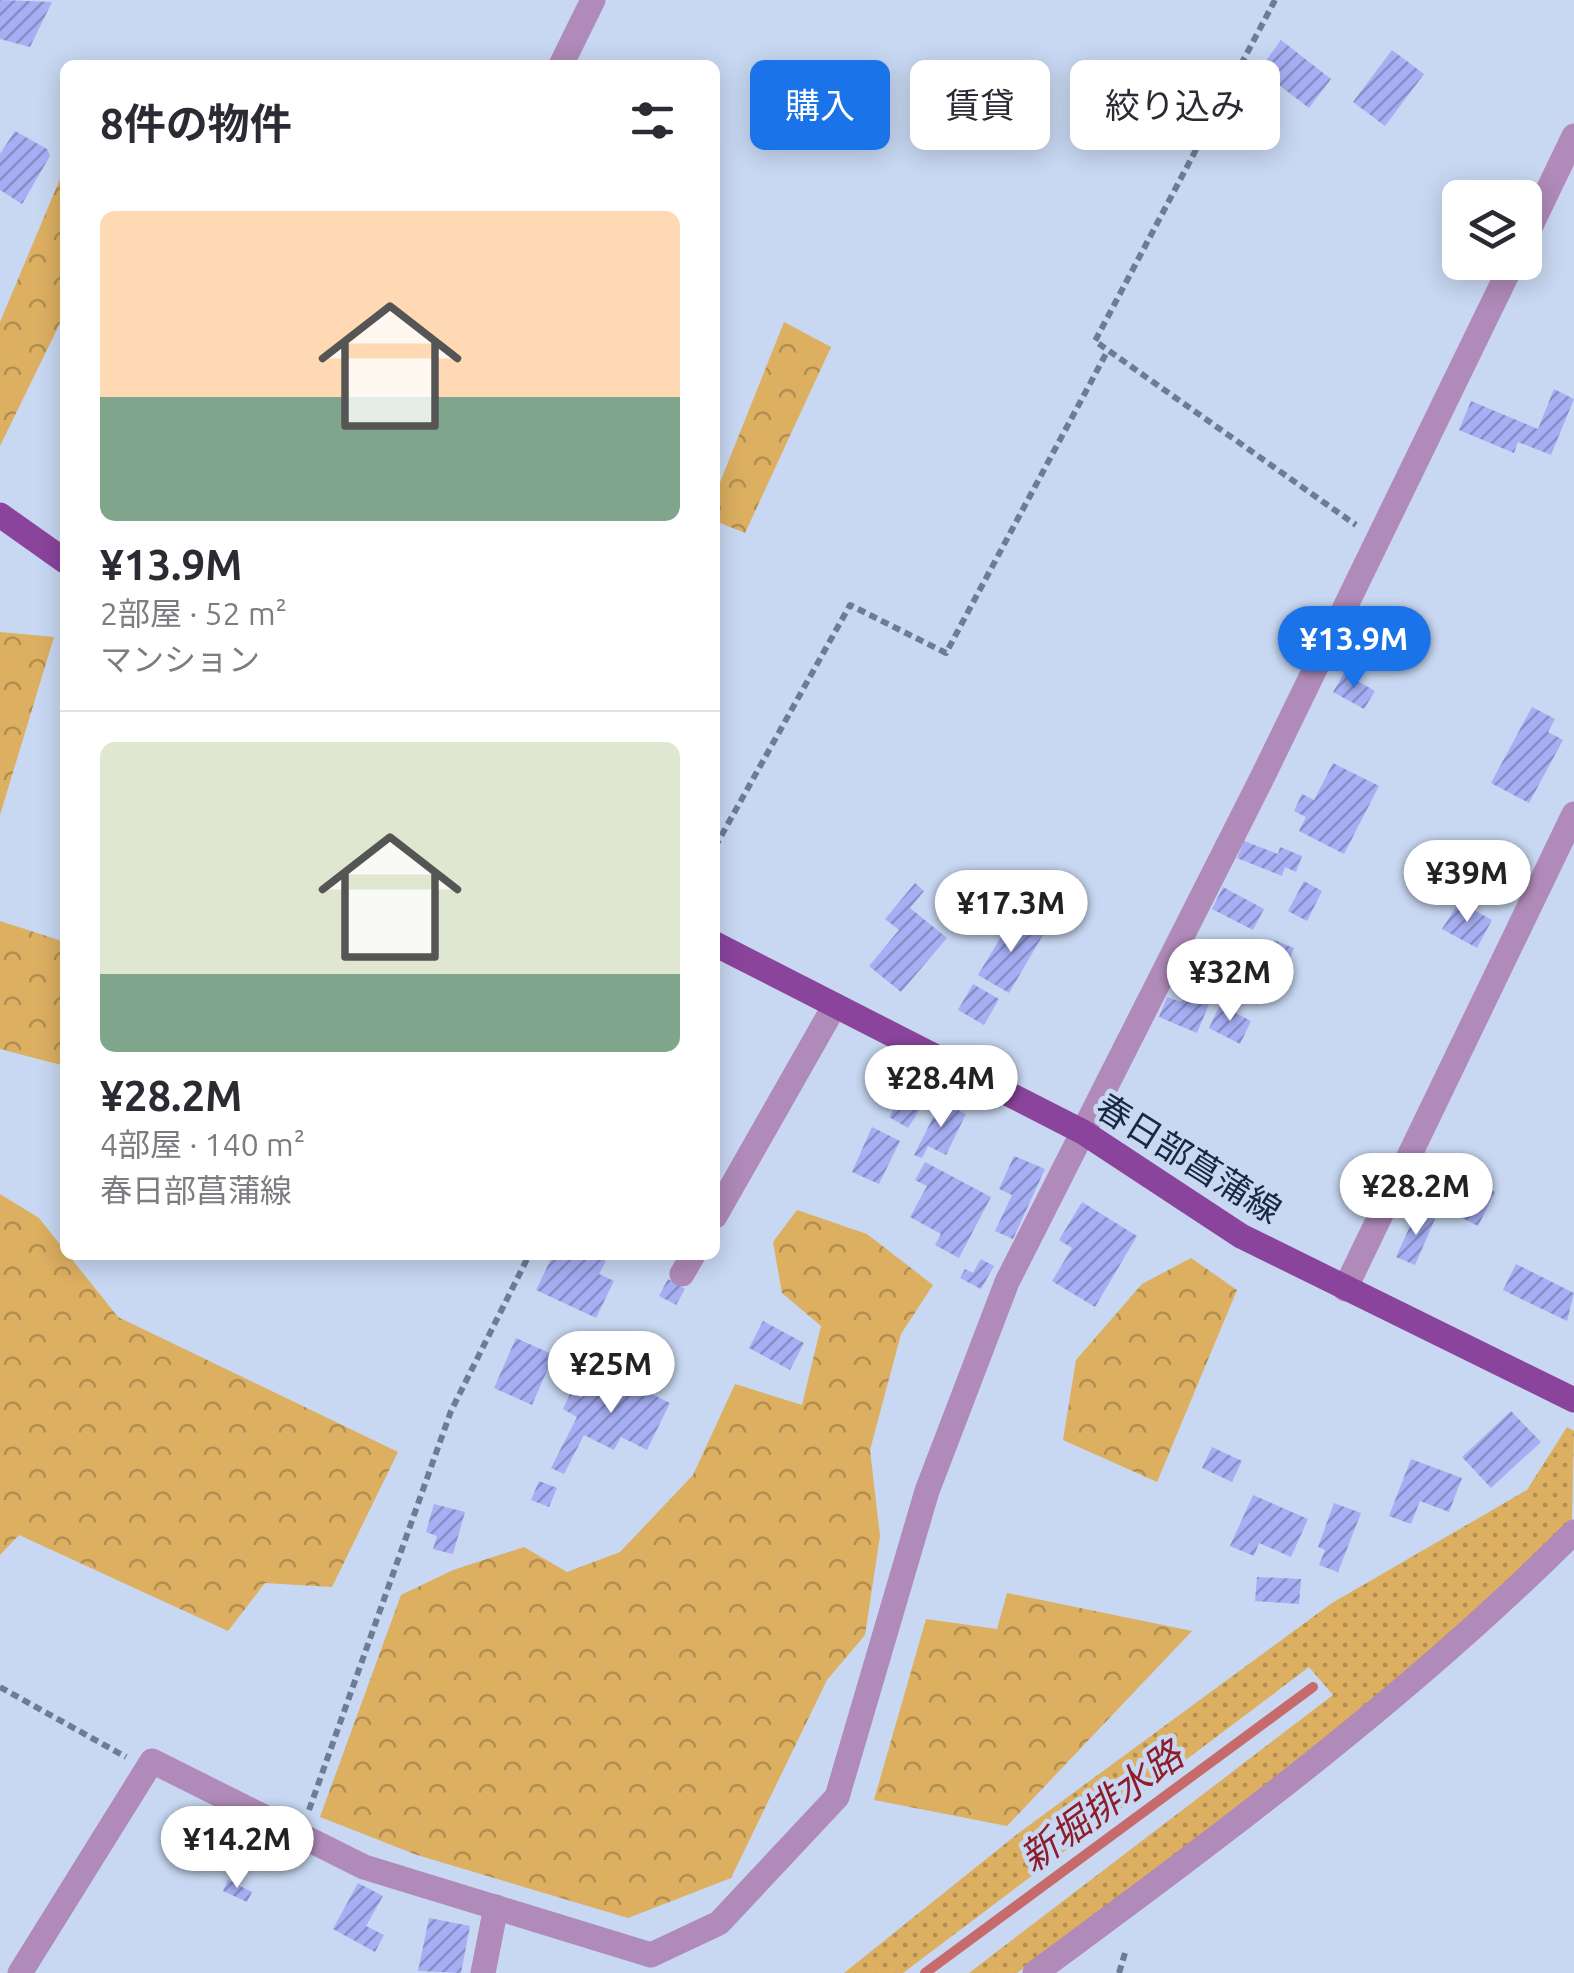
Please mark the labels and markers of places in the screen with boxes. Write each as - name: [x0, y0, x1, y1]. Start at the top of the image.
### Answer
- pin: ¥13.9M: [1273, 606, 1435, 691]
- pin: ¥39M: [1408, 840, 1526, 925]
- pin: ¥17.3M: [930, 870, 1092, 955]
- pin: ¥32M: [1171, 939, 1289, 1024]
- pin: ¥28.4M: [860, 1045, 1022, 1130]
- pin: ¥28.2M: [1335, 1153, 1497, 1238]
- pin: ¥25M: [552, 1331, 670, 1416]
- pin: ¥14.2M: [156, 1806, 318, 1891]

